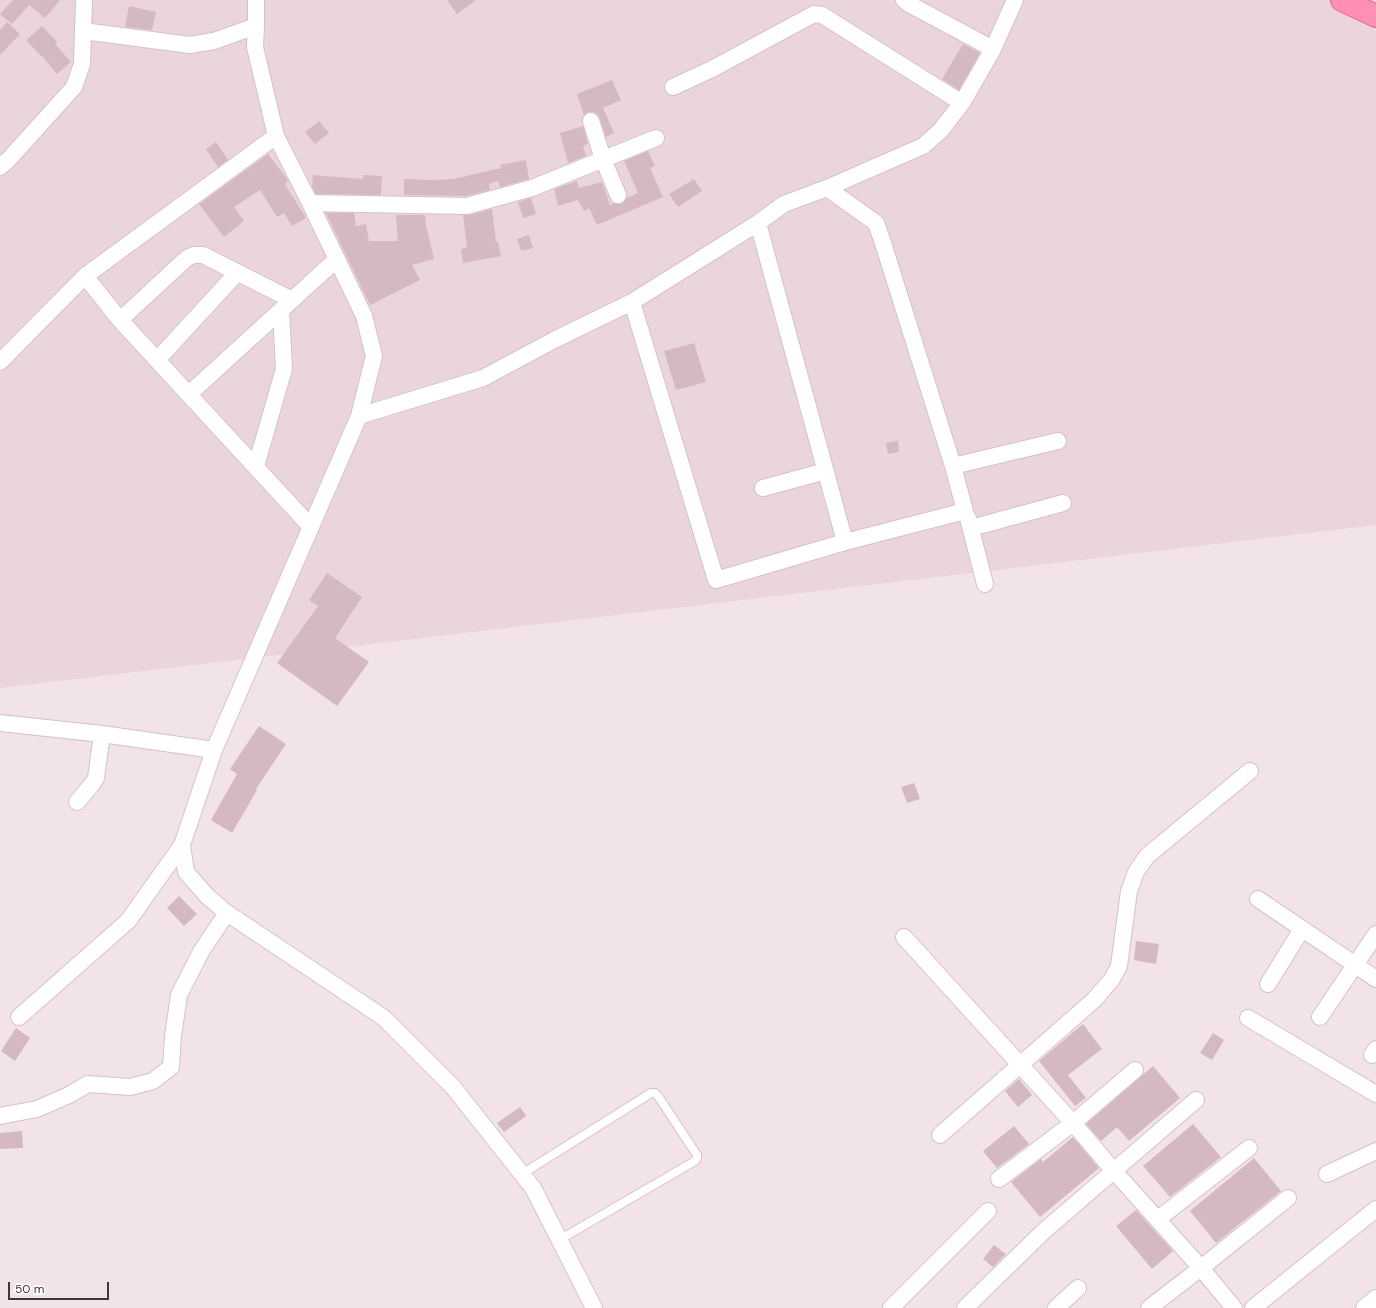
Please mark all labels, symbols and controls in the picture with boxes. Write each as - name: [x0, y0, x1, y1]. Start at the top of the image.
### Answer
- scale bar: [10, 1274, 111, 1300]
- text: 50 m: [15, 1281, 44, 1297]

